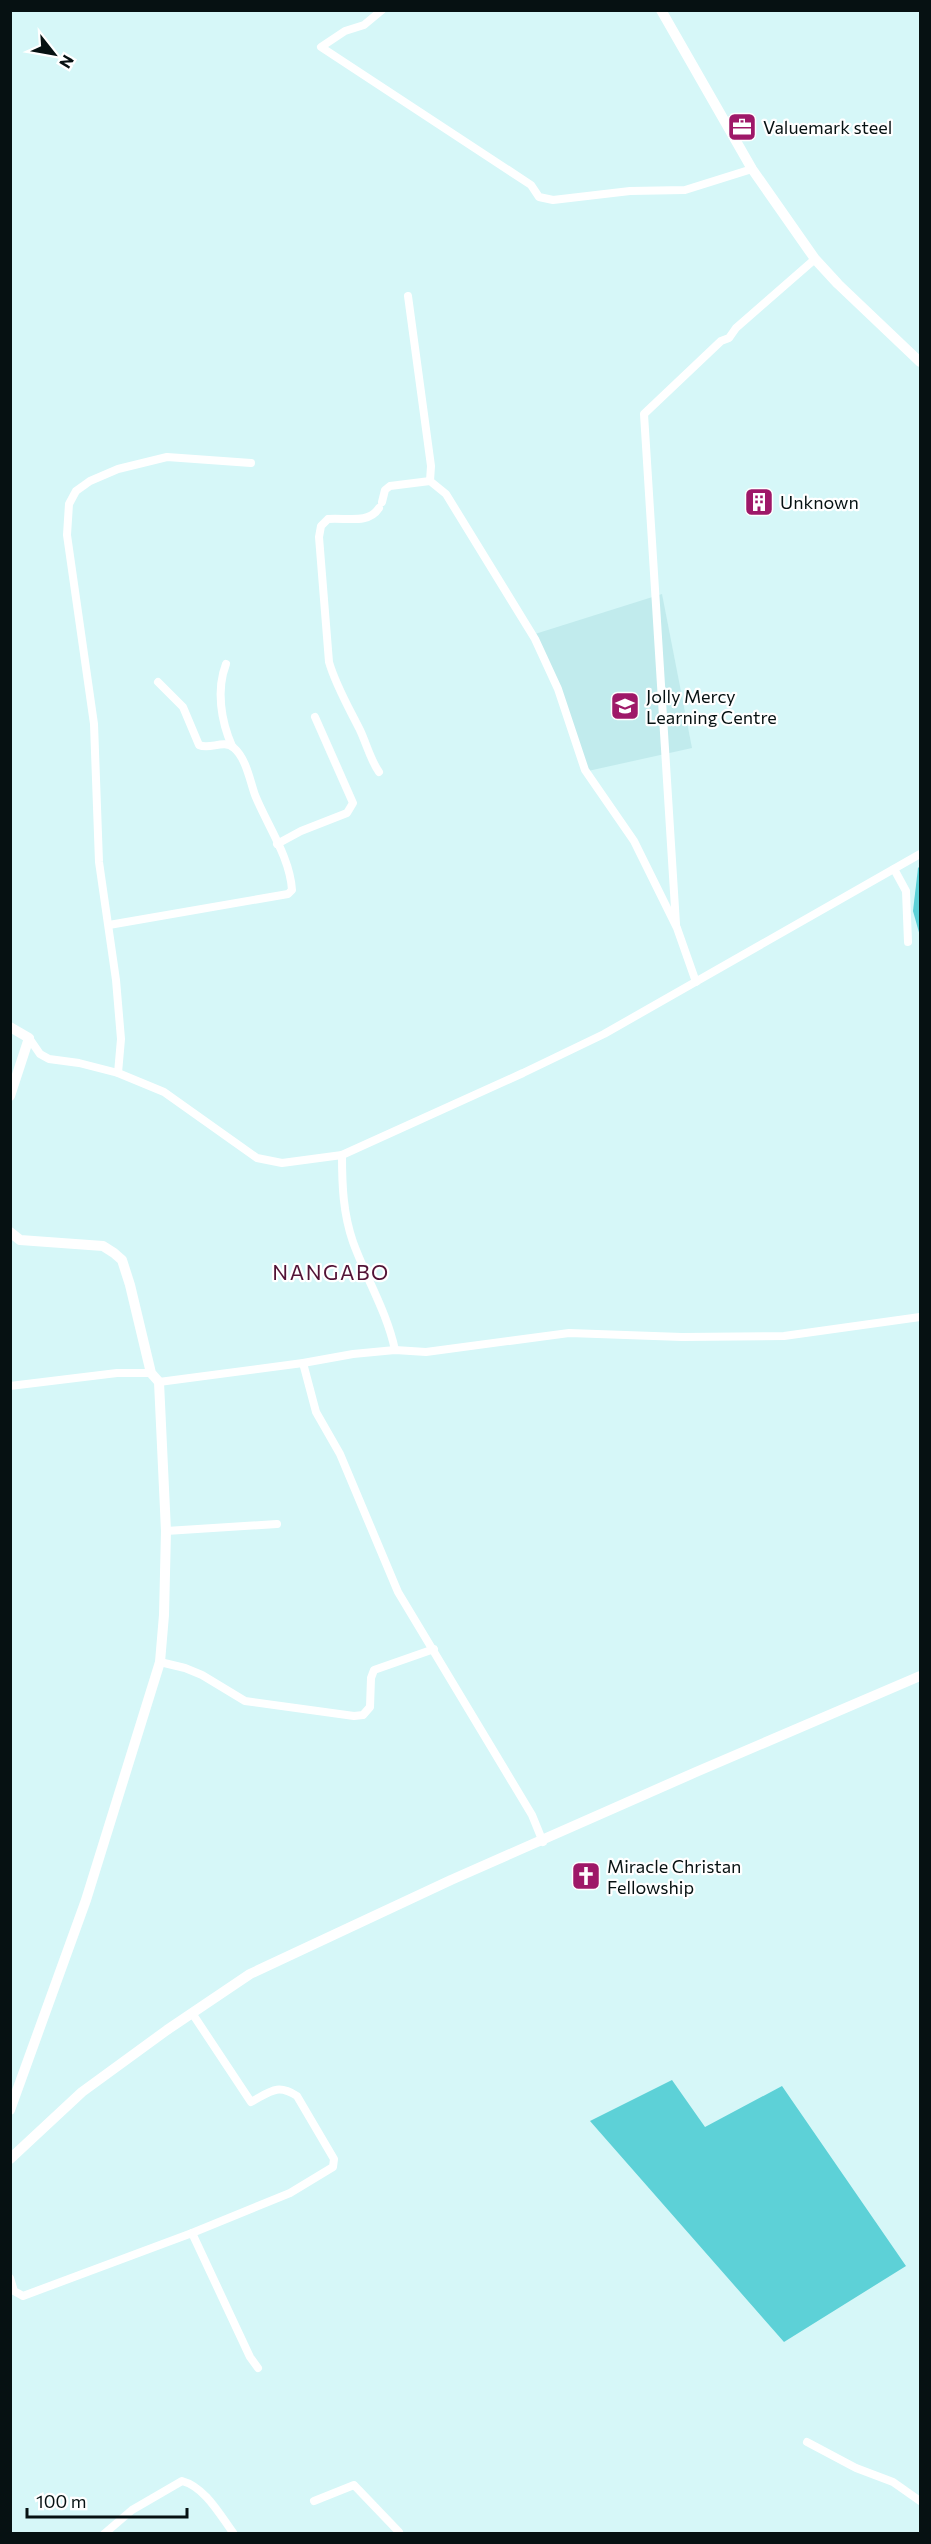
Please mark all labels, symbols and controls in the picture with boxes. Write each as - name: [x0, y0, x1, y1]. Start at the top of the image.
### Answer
- north arrow: [24, 24, 84, 84]
- text: N: [56, 52, 79, 72]
- office icon: Valuemark steel: [726, 111, 758, 143]
- place label: Valuemark steel: [763, 116, 892, 138]
- building icon: Unknown: [743, 486, 775, 518]
- place label: Unknown: [780, 491, 859, 513]
- place label: Jolly Mercy Learning Centre: [646, 685, 777, 728]
- school or university icon: Jolly Mercy Learning Centre: [609, 690, 641, 722]
- district label: NANGABO: [272, 1259, 390, 1284]
- place label: Miracle Christan Fellowship: [607, 1855, 741, 1898]
- church icon: Miracle Christan Fellowship: [570, 1860, 602, 1892]
- scale bar: [27, 2481, 188, 2519]
- text: 100 m: [36, 2490, 86, 2512]

